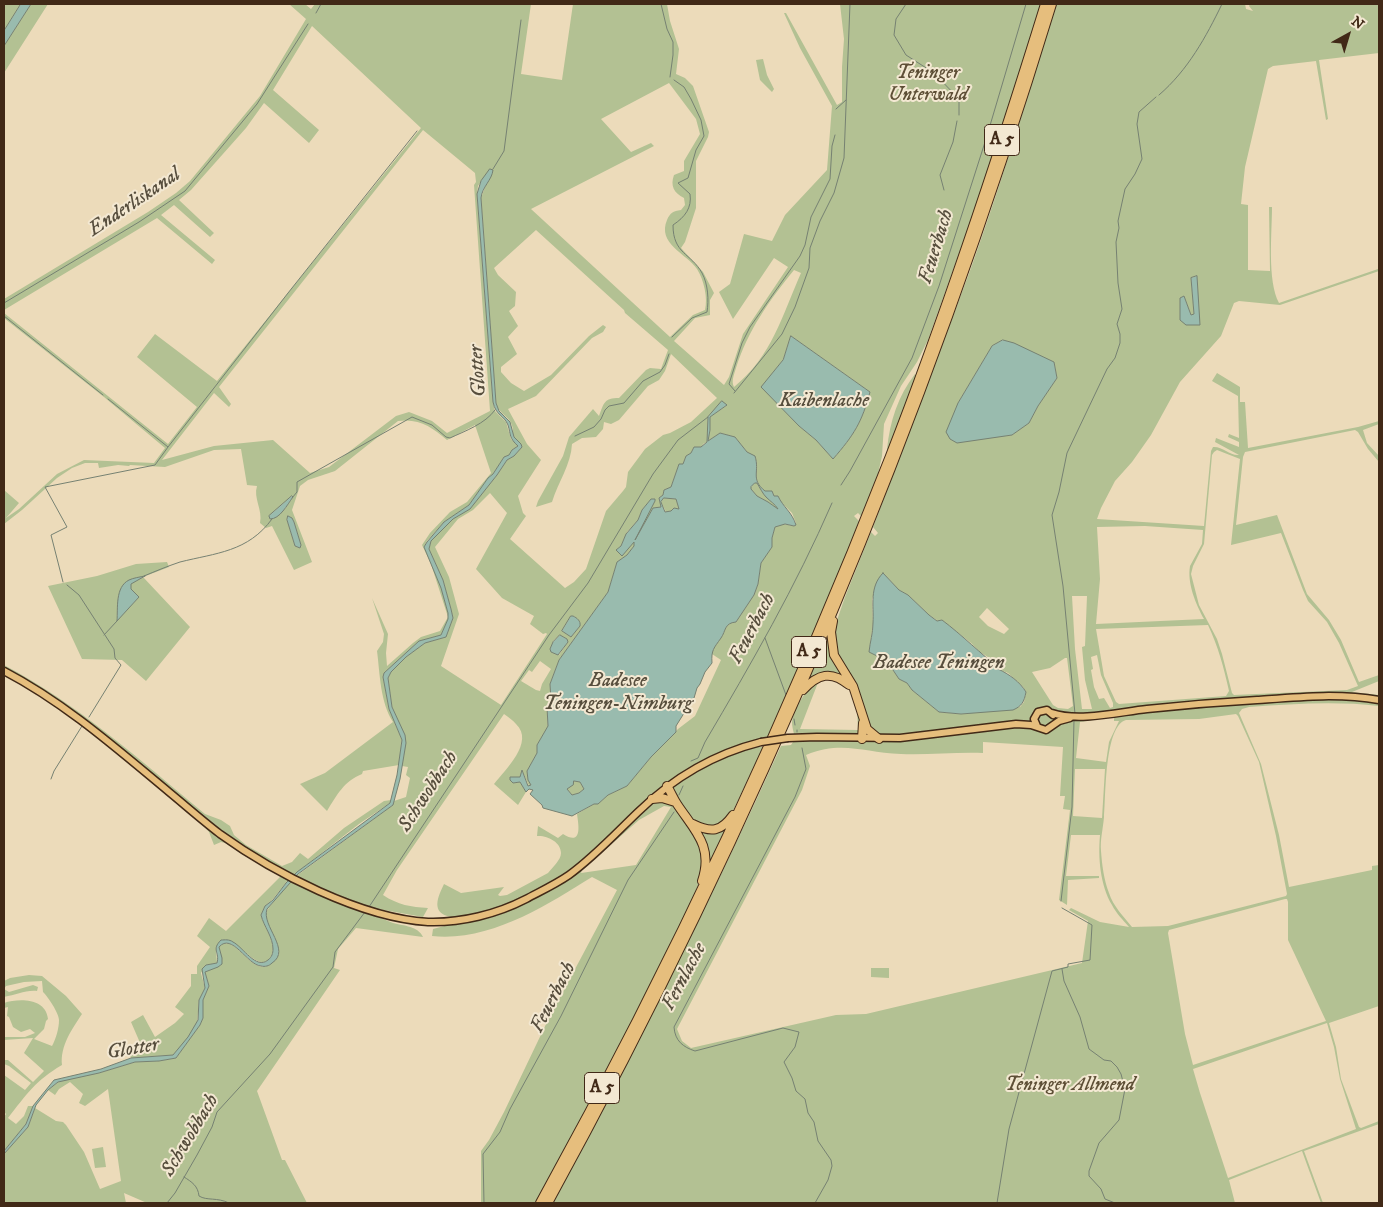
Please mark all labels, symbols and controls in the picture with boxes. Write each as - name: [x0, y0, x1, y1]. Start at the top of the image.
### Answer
- north arrow: [1323, 10, 1373, 60]
- text: N: [1347, 13, 1368, 34]
- park label: Teninger Unterwald: [888, 63, 968, 107]
- road number: A 5: [984, 124, 1020, 156]
- water label: Enderliskanal: [84, 163, 186, 243]
- water label: Feuerbach: [914, 207, 960, 287]
- water label: Glotter: [465, 344, 493, 398]
- water label: Kaibenlache: [779, 390, 869, 414]
- water label: Feuerbach: [724, 590, 782, 668]
- road number: A 5: [792, 636, 826, 668]
- water label: Badesee Teningen: [873, 652, 1005, 676]
- water label: Badesee Teningen-Nimburg: [543, 670, 693, 717]
- water label: Schwobbach: [394, 747, 464, 837]
- water label: Fernlache: [657, 939, 713, 1015]
- water label: Feuerbach: [526, 959, 582, 1037]
- water label: Glotter: [105, 1034, 161, 1066]
- road number: A 5: [584, 1072, 620, 1104]
- park label: Teninger Allmend: [1005, 1075, 1135, 1097]
- water label: Schwobbach: [157, 1091, 225, 1181]

